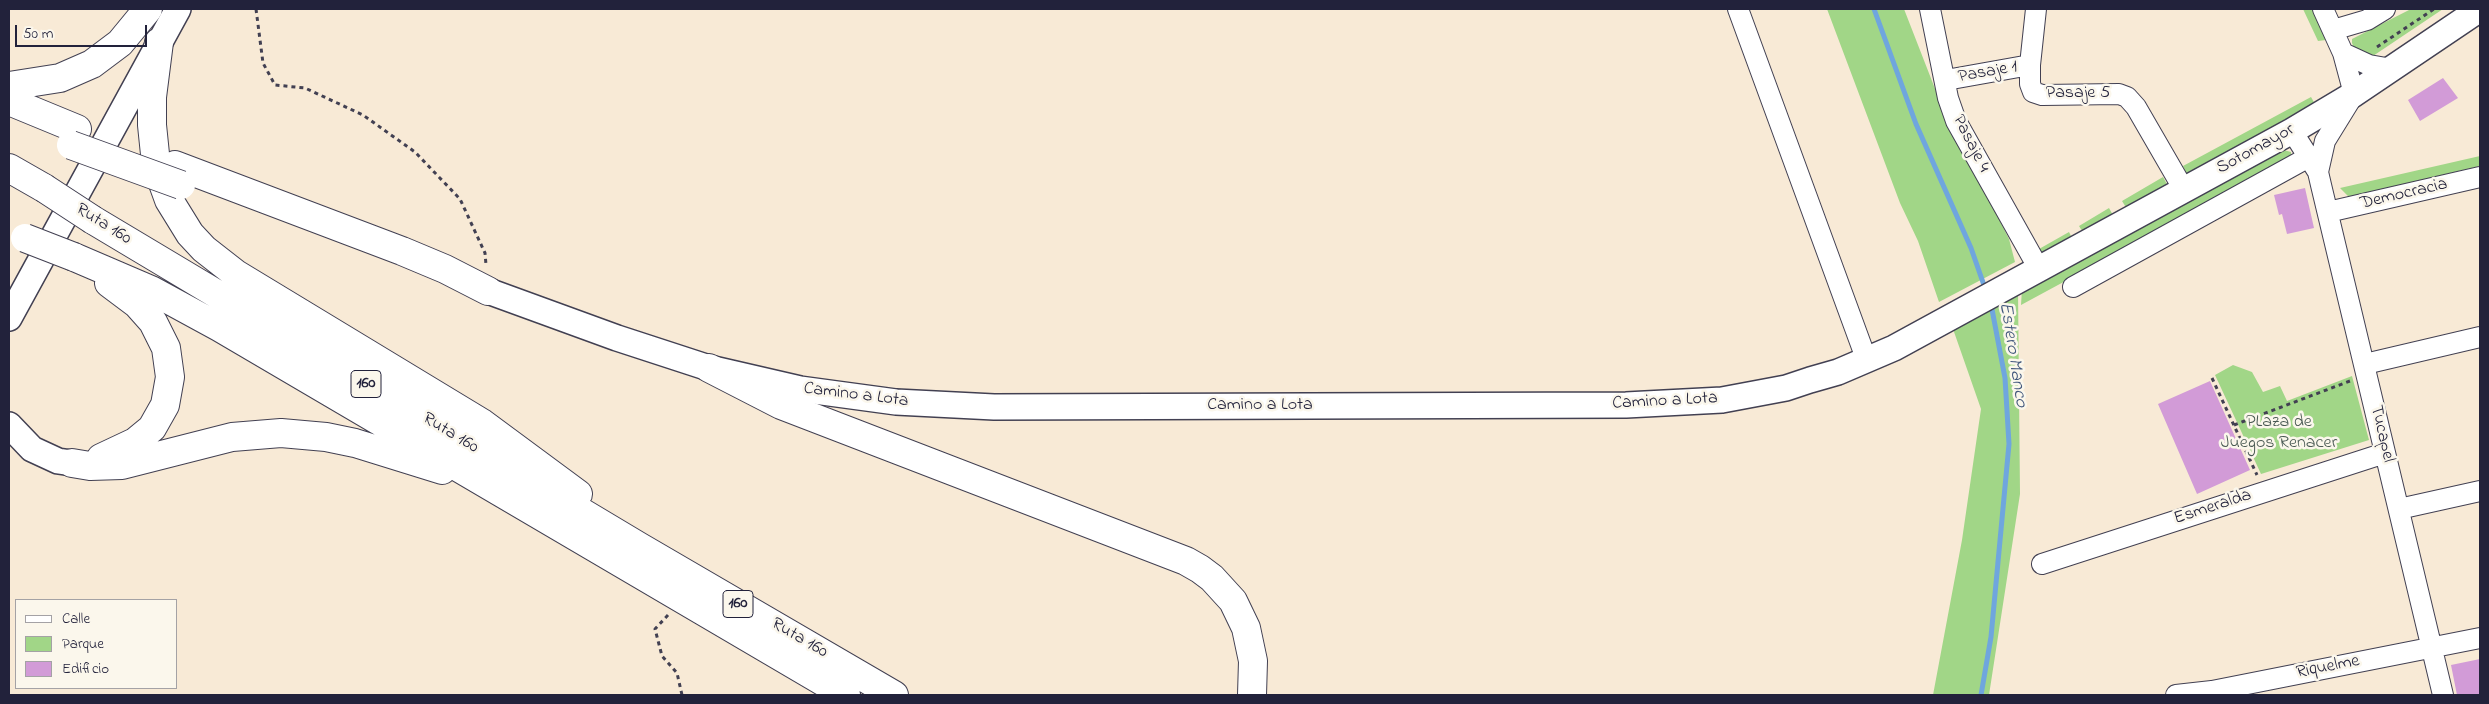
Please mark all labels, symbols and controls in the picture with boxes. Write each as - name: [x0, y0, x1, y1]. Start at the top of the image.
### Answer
- scale bar: [18, 15, 150, 47]
- text: 50 m: [23, 23, 53, 45]
- street label: Pasaje 1: [1957, 57, 2019, 89]
- street label: Pasaje 5: [2046, 83, 2110, 105]
- street label: Pasaje 4: [1946, 112, 1994, 176]
- street label: Sotomayor: [2213, 120, 2299, 180]
- street label: Democracia: [2358, 174, 2450, 216]
- street label: Ruta 160: [71, 199, 135, 251]
- water label: Estero Manco: [1992, 301, 2032, 409]
- road number: 160: [351, 370, 381, 398]
- street label: Camino a Lota: [802, 379, 910, 413]
- street label: Camino a Lota: [1612, 388, 1718, 416]
- street label: Camino a Lota: [1207, 395, 1313, 417]
- street label: Tucapel: [2364, 403, 2398, 465]
- street label: Ruta 160: [418, 409, 482, 459]
- park label: PLaza de Juegos Renacer: [2221, 412, 2337, 454]
- street label: Esmeralda: [2171, 485, 2255, 531]
- road number: 160: [723, 590, 753, 618]
- legend: [15, 599, 178, 689]
- text: Calle: [62, 608, 90, 630]
- street label: Ruta 160: [767, 614, 831, 664]
- text: Parque: [62, 633, 104, 655]
- street label: Riquelme: [2295, 651, 2361, 685]
- text: Edificio: [62, 658, 109, 680]

